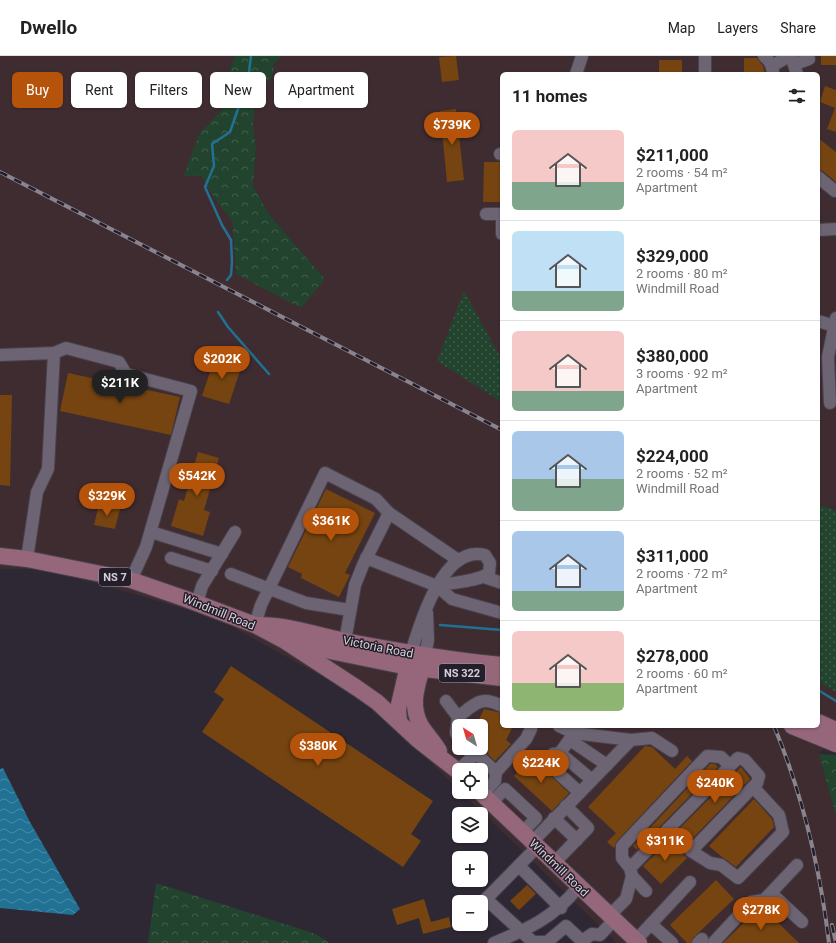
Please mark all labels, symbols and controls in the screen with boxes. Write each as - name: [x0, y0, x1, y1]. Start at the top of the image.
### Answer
- text: Dwello: [20, 16, 77, 39]
- text: Map: [668, 20, 695, 36]
- text: Layers: [717, 20, 758, 36]
- text: Share: [780, 20, 816, 36]
- chip: Buy: [12, 72, 63, 108]
- chip: Rent: [71, 72, 127, 108]
- chip: Filters: [135, 72, 202, 108]
- chip: New: [210, 72, 266, 108]
- chip: Apartment: [274, 72, 368, 108]
- icon: filters: [786, 85, 808, 107]
- text: 11 homes: [512, 86, 588, 106]
- pin: $739K: [424, 112, 480, 146]
- text: $739K: [433, 117, 471, 132]
- text: $211,000: [636, 145, 708, 165]
- icon: home: [544, 146, 592, 194]
- text: 2 rooms · 54 m²: [636, 165, 728, 180]
- text: Apartment: [636, 180, 698, 195]
- text: $329,000: [636, 246, 708, 266]
- icon: home: [544, 247, 592, 295]
- text: 2 rooms · 80 m²: [636, 266, 728, 281]
- text: Windmill Road: [636, 281, 719, 296]
- pin: $202K: [194, 346, 250, 380]
- text: $380,000: [636, 346, 708, 366]
- icon: home: [544, 347, 592, 395]
- text: $202K: [203, 351, 241, 366]
- text: 3 rooms · 92 m²: [636, 366, 728, 381]
- pin: $211K: [92, 370, 148, 404]
- text: $211K: [101, 375, 139, 390]
- text: Apartment: [636, 381, 698, 396]
- text: $224,000: [636, 446, 708, 466]
- icon: home: [544, 447, 592, 495]
- pin: $542K: [169, 463, 225, 497]
- text: 2 rooms · 52 m²: [636, 466, 728, 481]
- text: $542K: [178, 468, 216, 483]
- text: Windmill Road: [636, 481, 719, 496]
- pin: $329K: [79, 483, 135, 517]
- text: $329K: [88, 488, 126, 503]
- pin: $361K: [303, 508, 359, 542]
- text: $361K: [312, 513, 350, 528]
- text: $311,000: [636, 546, 708, 566]
- icon: home: [544, 547, 592, 595]
- text: 2 rooms · 72 m²: [636, 566, 728, 581]
- road number: NS 7: [99, 568, 131, 586]
- text: Apartment: [636, 581, 698, 596]
- street label: Windmill Road: [181, 591, 257, 633]
- street label: Victoria Road: [342, 633, 414, 661]
- text: $278,000: [636, 646, 708, 666]
- icon: home: [544, 647, 592, 695]
- road number: NS 322: [439, 664, 485, 682]
- text: 2 rooms · 60 m²: [636, 666, 728, 681]
- text: Apartment: [636, 681, 698, 696]
- north arrow: [452, 719, 488, 755]
- map controls: [452, 719, 488, 931]
- pin: $380K: [290, 733, 346, 767]
- text: $380K: [299, 738, 337, 753]
- pin: $224K: [513, 750, 569, 784]
- text: $224K: [522, 755, 560, 770]
- button: locate: [452, 763, 488, 799]
- pin: $240K: [687, 770, 743, 804]
- text: $240K: [696, 775, 734, 790]
- button: layers: [452, 807, 488, 843]
- pin: $311K: [637, 828, 693, 862]
- text: $311K: [646, 833, 684, 848]
- street label: Windmill Road: [527, 836, 591, 900]
- button: +: [452, 851, 488, 887]
- button: −: [452, 895, 488, 931]
- pin: $278K: [733, 897, 789, 931]
- text: $278K: [742, 902, 780, 917]

